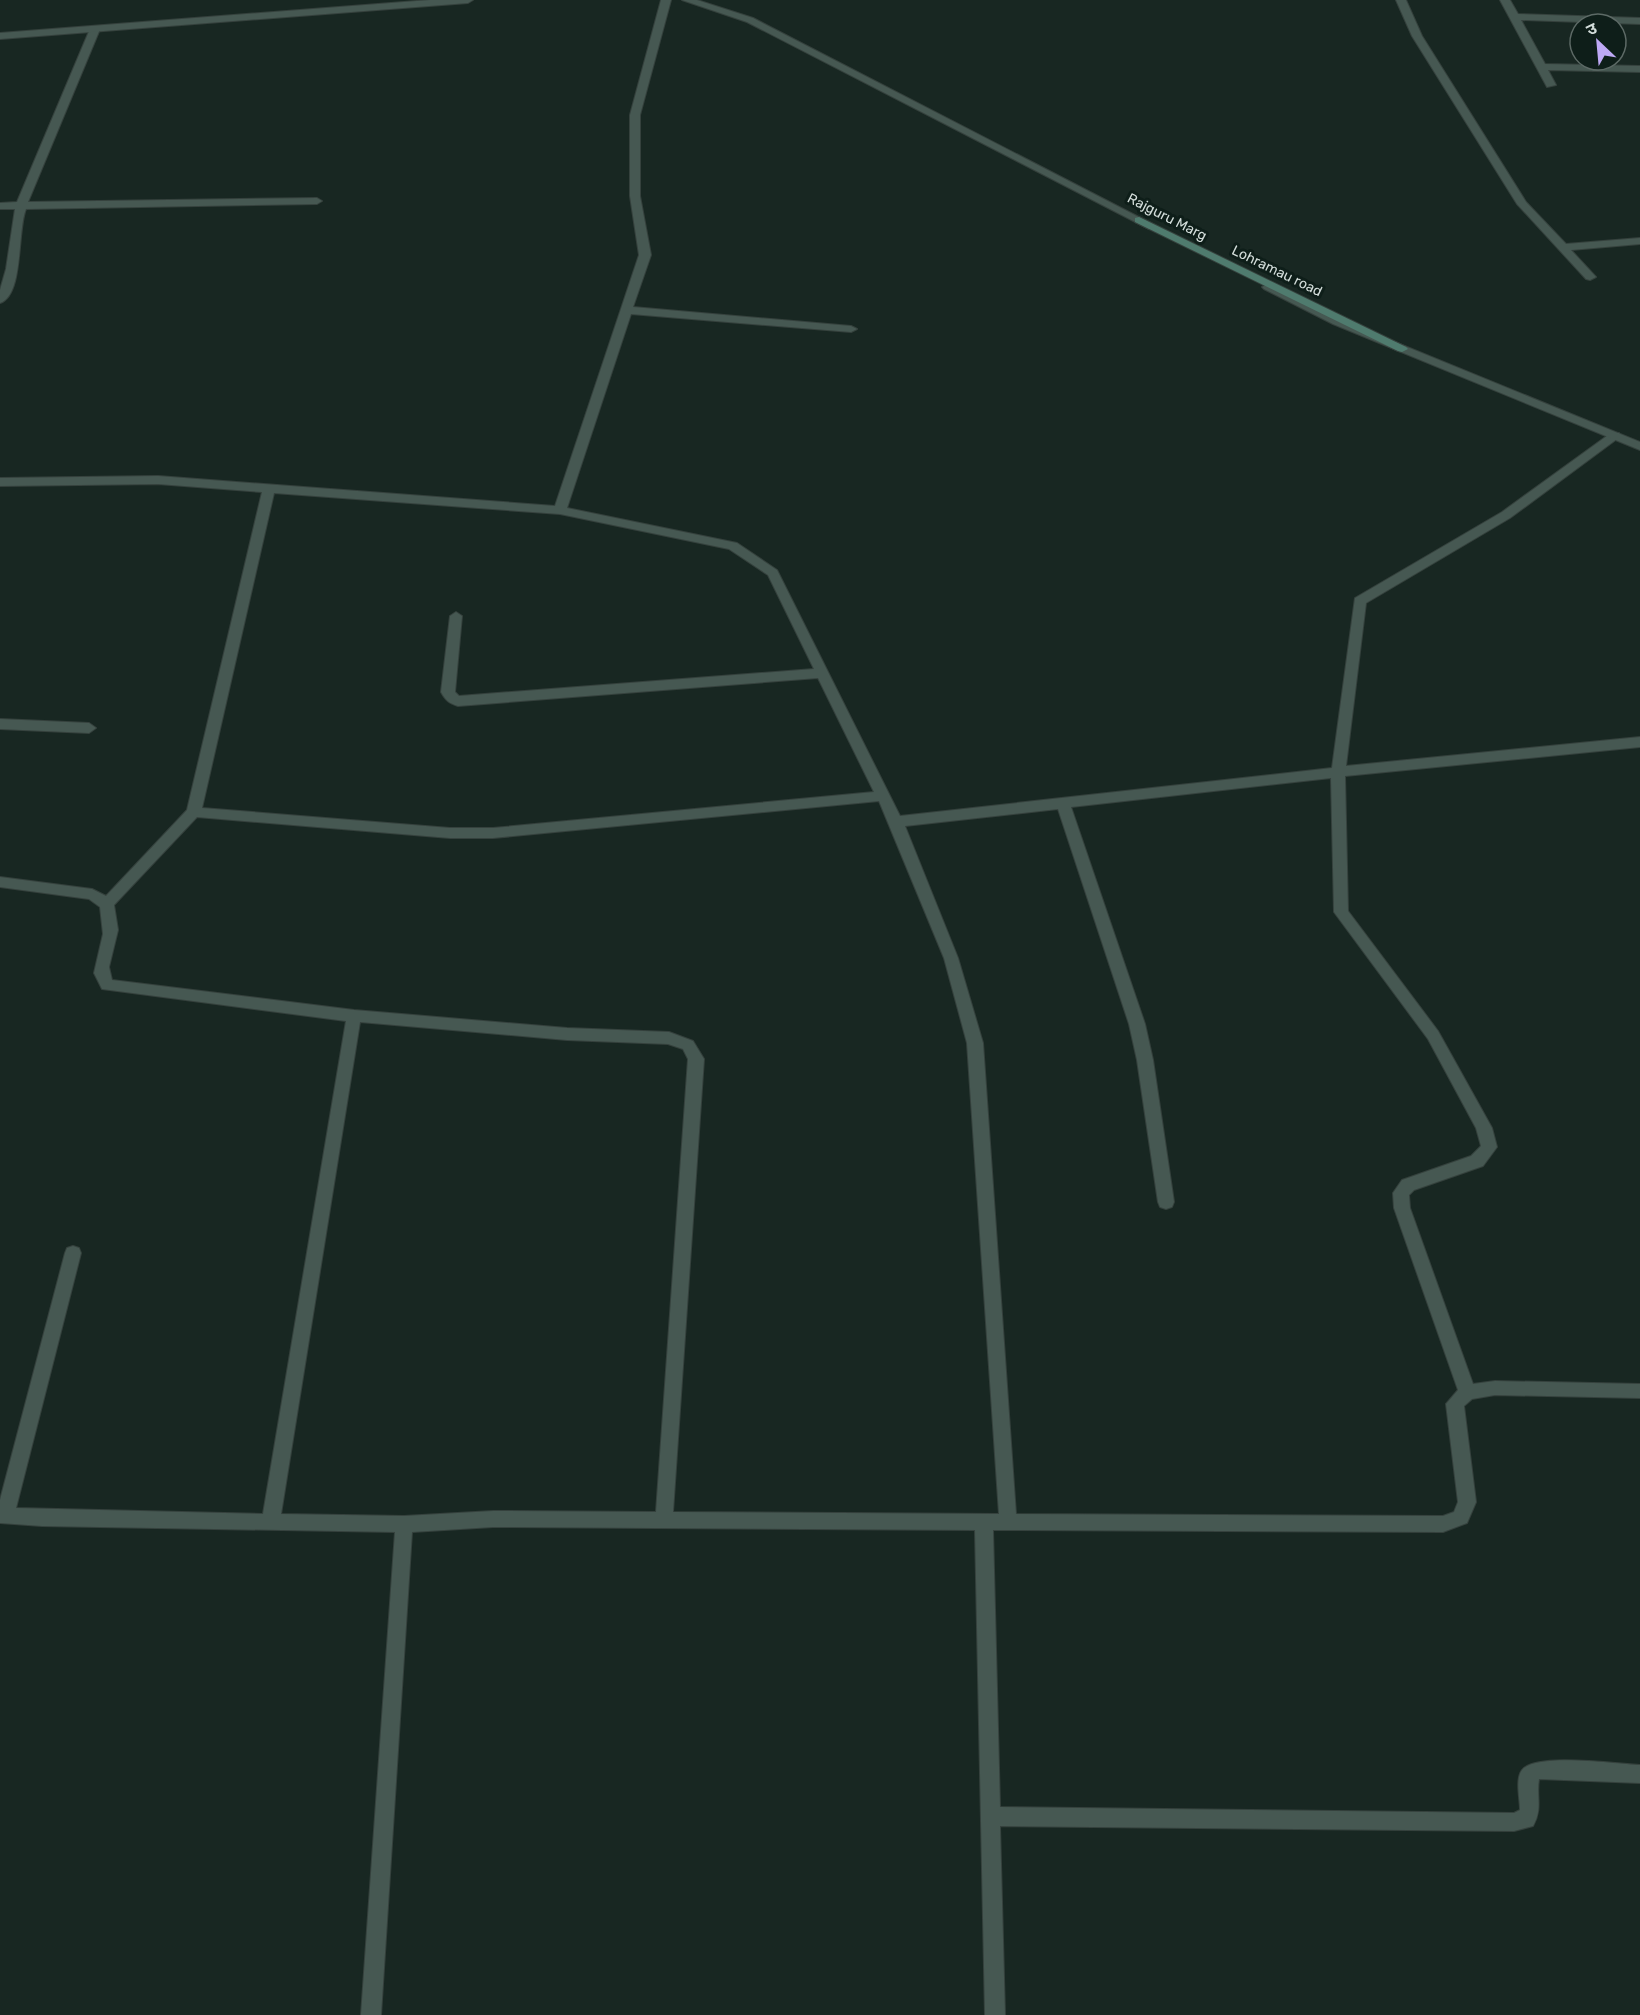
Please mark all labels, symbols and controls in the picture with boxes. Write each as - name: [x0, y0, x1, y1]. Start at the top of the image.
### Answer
- north arrow: [1568, 12, 1628, 72]
- text: उ: [1583, 18, 1601, 40]
- street label: Rajguru Marg: [1124, 190, 1210, 244]
- street label: Lohramau road: [1229, 242, 1325, 300]

